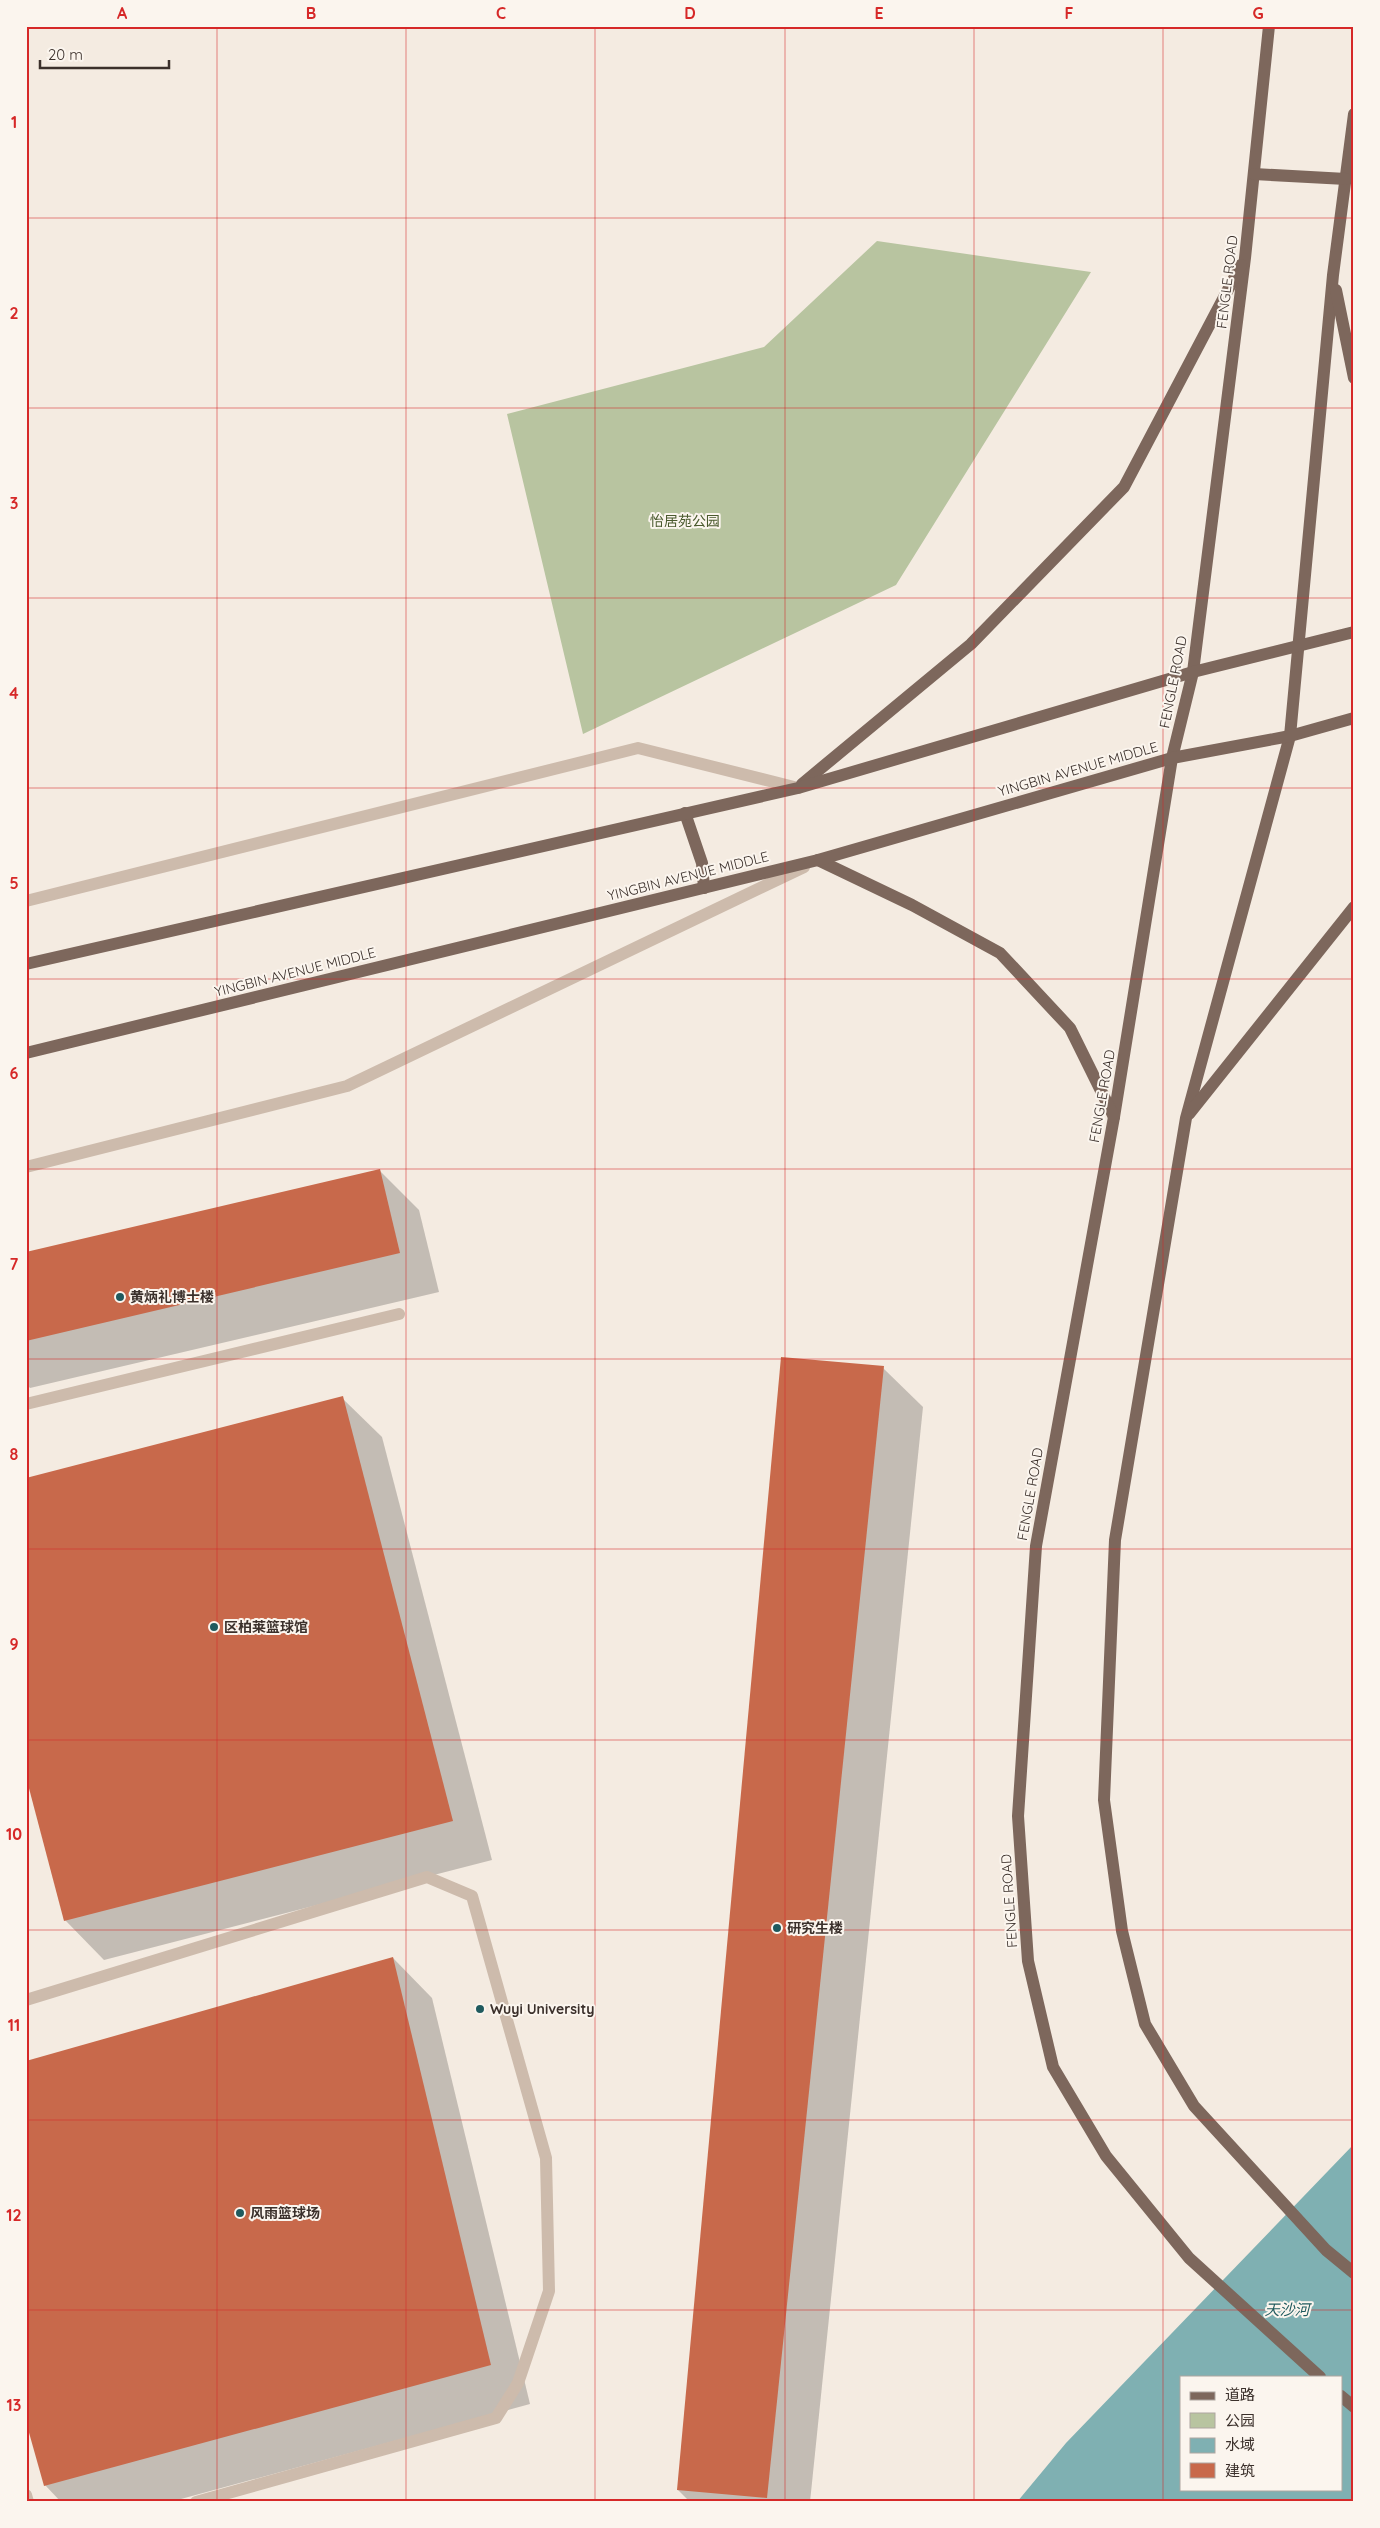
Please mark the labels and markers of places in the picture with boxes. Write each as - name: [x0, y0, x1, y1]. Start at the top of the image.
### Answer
- place label: 黄炳礼博士楼: [130, 1288, 214, 1306]
- marker: 黄炳礼博士楼: [114, 1291, 126, 1303]
- place label: 区柏莱篮球馆: [224, 1618, 308, 1636]
- marker: 区柏莱篮球馆: [208, 1621, 220, 1633]
- place label: 研究生楼: [787, 1919, 843, 1937]
- marker: 研究生楼: [771, 1922, 783, 1934]
- place label: Wuyi University: [490, 2000, 594, 2018]
- marker: Wuyi University: [474, 2003, 486, 2015]
- place label: 风雨篮球场: [250, 2204, 320, 2222]
- marker: 风雨篮球场: [234, 2207, 246, 2219]

